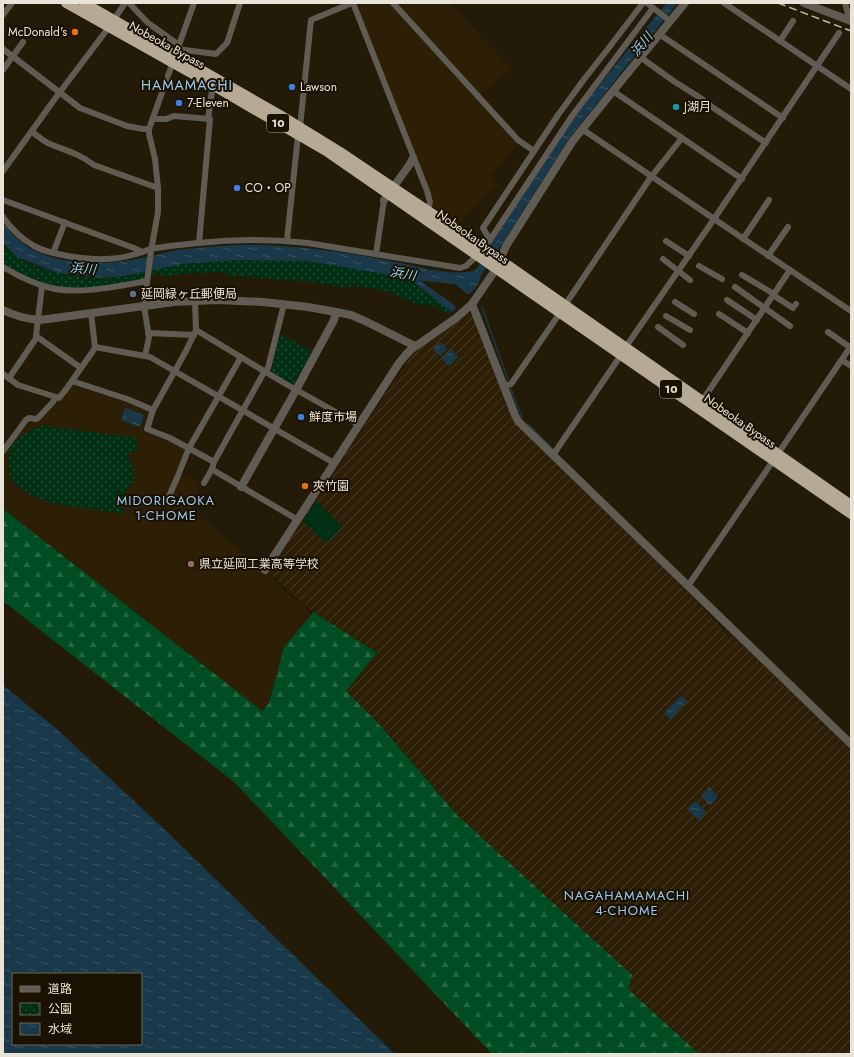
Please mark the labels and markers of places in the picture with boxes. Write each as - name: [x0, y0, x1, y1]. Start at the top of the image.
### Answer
- place label: McDonald's: [8, 23, 67, 41]
- marker: McDonald's: [70, 27, 80, 37]
- place label: Lawson: [300, 78, 337, 96]
- marker: Lawson: [287, 82, 297, 92]
- place label: 7-Eleven: [187, 94, 229, 112]
- marker: 7-Eleven: [174, 98, 184, 108]
- place label: J湖月: [682, 98, 711, 116]
- marker: J湖月: [671, 102, 681, 112]
- place label: CO・OP: [245, 179, 291, 197]
- marker: CO・OP: [232, 183, 242, 193]
- place label: 延岡緑ヶ丘郵便局: [141, 285, 237, 303]
- marker: 延岡緑ヶ丘郵便局: [128, 289, 138, 299]
- place label: 鮮度市場: [309, 408, 357, 426]
- marker: 鮮度市場: [296, 412, 306, 422]
- place label: 夾竹園: [313, 477, 349, 495]
- marker: 夾竹園: [300, 481, 310, 491]
- place label: 県立延岡工業高等学校: [199, 555, 319, 573]
- marker: 県立延岡工業高等学校: [186, 559, 196, 569]

